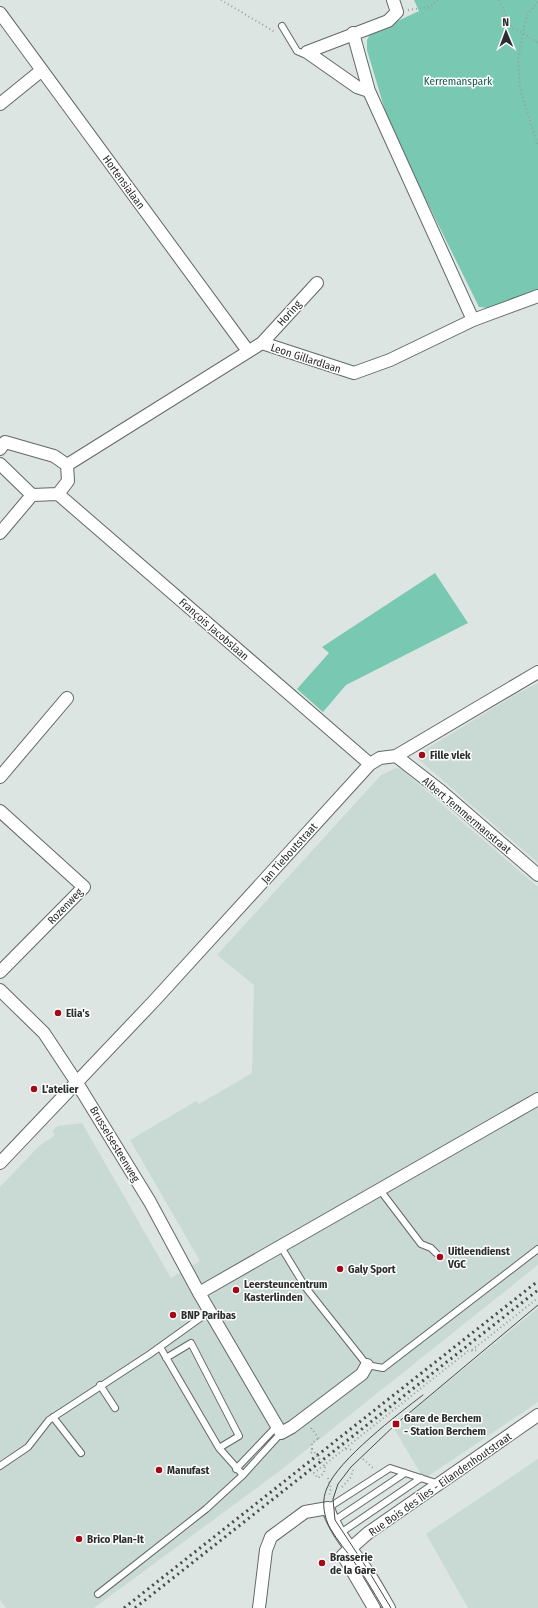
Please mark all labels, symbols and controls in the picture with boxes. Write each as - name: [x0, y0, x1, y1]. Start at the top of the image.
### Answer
- north arrow: [486, 12, 526, 52]
- text: N: [502, 16, 509, 29]
- park label: Kerremanspark: [424, 75, 493, 88]
- street label: Hortensialaan: [100, 153, 147, 212]
- street label: Horing: [274, 297, 305, 329]
- street label: Leon Gillardlaan: [269, 341, 343, 376]
- street label: François Jacobslaan: [176, 596, 251, 663]
- place label: Fille vlek: [430, 749, 471, 762]
- marker: Fille vlek: [417, 750, 427, 760]
- street label: Albert Temmermanstraat: [420, 774, 514, 857]
- street label: Jan Tieboutstraat: [259, 820, 320, 886]
- street label: Rozenweg: [45, 885, 86, 927]
- place label: Elia's: [66, 1007, 90, 1020]
- marker: Elia's: [53, 1008, 63, 1018]
- place label: L'atelier: [42, 1083, 79, 1096]
- marker: L'atelier: [29, 1084, 39, 1094]
- street label: Brusselsesteenweg: [87, 1104, 143, 1185]
- place label: Uitleendienst VGC: [447, 1245, 510, 1271]
- marker: Uitleendienst VGC: [435, 1252, 445, 1262]
- place label: Galy Sport: [348, 1263, 396, 1276]
- marker: Galy Sport: [335, 1264, 345, 1274]
- place label: Leersteuncentrum Kasterlinden: [244, 1278, 327, 1304]
- marker: Leersteuncentrum Kasterlinden: [231, 1285, 241, 1295]
- place label: BNP Paribas: [181, 1309, 236, 1322]
- marker: BNP Paribas: [168, 1310, 178, 1320]
- place label: Gare de Berchem - Station Berchem: [404, 1412, 486, 1438]
- marker: Gare de Berchem - Station Berchem: [391, 1419, 401, 1429]
- street label: Rue Bois des Îles - Eilandenhoutstraat: [366, 1430, 515, 1539]
- place label: Manufast: [167, 1464, 209, 1477]
- marker: Manufast: [154, 1465, 164, 1475]
- place label: Brico Plan-It: [87, 1533, 144, 1546]
- marker: Brico Plan-It: [74, 1534, 84, 1544]
- place label: Brasserie de la Gare: [330, 1551, 376, 1577]
- marker: Brasserie de la Gare: [317, 1558, 327, 1568]

